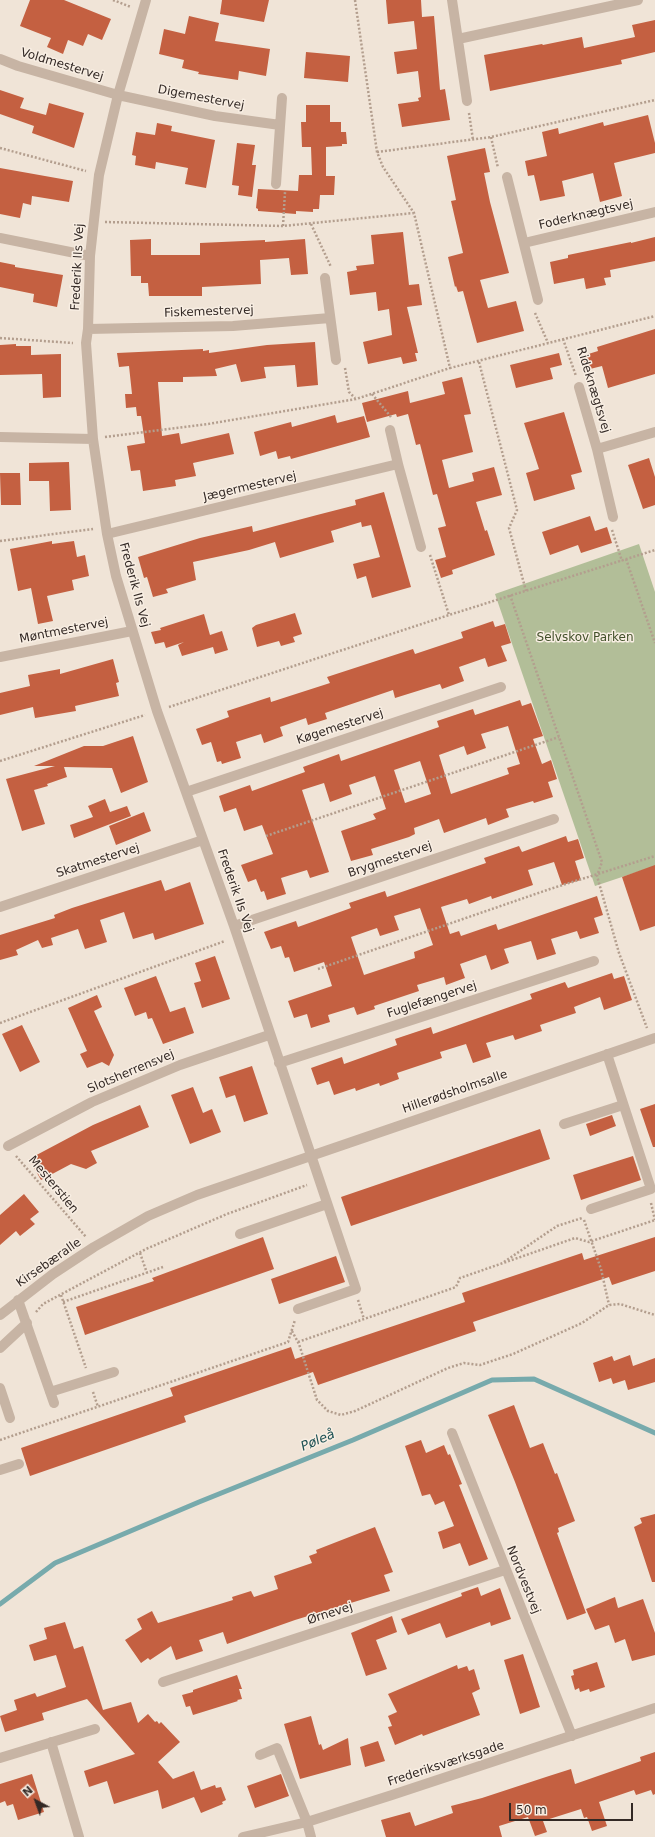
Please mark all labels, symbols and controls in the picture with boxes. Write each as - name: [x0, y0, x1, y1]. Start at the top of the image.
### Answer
- street label: Voldmestervej: [19, 46, 105, 84]
- street label: Digemestervej: [157, 83, 245, 113]
- street label: Foderknægtsvej: [537, 197, 635, 233]
- street label: Frederik IIs Vej: [69, 223, 87, 311]
- street label: Fiskemestervej: [164, 303, 254, 321]
- street label: Rideknægtsvej: [573, 345, 613, 435]
- street label: Jægermestervej: [202, 469, 298, 505]
- street label: Frederik IIs Vej: [116, 541, 152, 629]
- street label: Møntmestervej: [18, 615, 110, 647]
- park label: Selvskov Parken: [537, 631, 633, 645]
- street label: Køgemestervej: [295, 706, 385, 748]
- street label: Brygmestervej: [346, 839, 434, 881]
- street label: Skatmestervej: [55, 841, 141, 881]
- street label: Frederik IIs Vej: [214, 847, 256, 935]
- street label: Fuglefængervej: [385, 979, 479, 1021]
- street label: Slotsherrensvej: [86, 1047, 176, 1097]
- street label: Hillerødsholmsalle: [401, 1067, 509, 1117]
- street label: Mesterstien: [25, 1153, 81, 1217]
- street label: Kirsebæralle: [14, 1235, 84, 1291]
- water label: Pøleå: [299, 1427, 337, 1455]
- street label: Nordvestvej: [503, 1544, 543, 1616]
- street label: Ørnevej: [305, 1600, 355, 1628]
- street label: Frederiksværksgade: [386, 1738, 506, 1790]
- north arrow: [16, 1781, 56, 1821]
- text: N: [20, 1784, 36, 1799]
- scale bar: [511, 1795, 635, 1821]
- text: 50 m: [516, 1803, 547, 1817]

